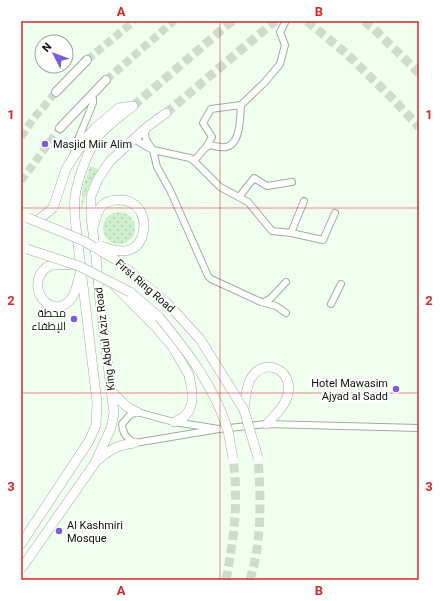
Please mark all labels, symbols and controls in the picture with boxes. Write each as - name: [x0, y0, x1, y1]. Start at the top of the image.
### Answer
- text: A: [117, 4, 126, 19]
- text: B: [315, 4, 323, 19]
- north arrow: [34, 34, 74, 74]
- text: N: [40, 40, 55, 55]
- text: 1: [7, 107, 15, 122]
- text: 1: [425, 107, 433, 122]
- place label: Masjid Miir Alim: [53, 138, 132, 151]
- marker: Masjid Miir Alim: [40, 139, 50, 149]
- street label: First Ring Road: [113, 257, 177, 315]
- street label: King Abdul Aziz Road: [92, 286, 118, 392]
- text: 2: [7, 293, 15, 308]
- text: 2: [425, 293, 433, 308]
- place label: محطة الإطفاء: [32, 307, 66, 333]
- marker: محطة الإطفاء: [69, 314, 79, 324]
- place label: Hotel Mawasim Ajyad al Sadd: [311, 377, 388, 403]
- marker: Hotel Mawasim Ajyad al Sadd: [391, 384, 401, 394]
- text: 3: [7, 479, 15, 494]
- text: 3: [425, 479, 433, 494]
- place label: Al Kashmiri Mosque: [67, 519, 123, 545]
- marker: Al Kashmiri Mosque: [54, 526, 64, 536]
- text: A: [117, 583, 126, 598]
- text: B: [315, 583, 323, 598]

